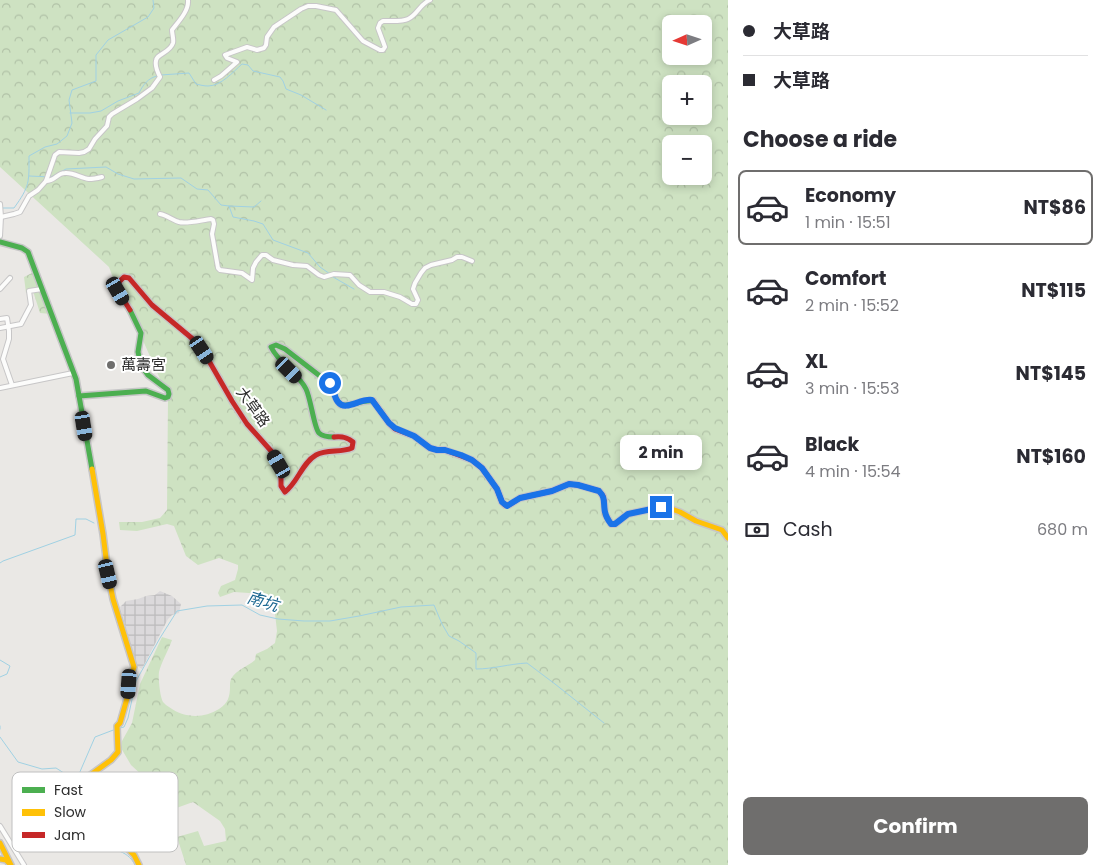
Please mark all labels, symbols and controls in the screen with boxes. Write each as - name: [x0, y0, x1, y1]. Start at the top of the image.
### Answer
- north arrow: [662, 15, 712, 65]
- map controls: [662, 15, 712, 185]
- text: 大草路: [773, 18, 830, 45]
- text: 大草路: [773, 67, 830, 94]
- button: +: [662, 75, 712, 125]
- text: Choose a ride: [743, 124, 897, 155]
- button: −: [662, 135, 712, 185]
- text: Economy: [805, 182, 896, 209]
- icon: car: [745, 185, 790, 230]
- text: NT$86: [1024, 194, 1086, 221]
- text: 1 min · 15:51: [805, 211, 891, 234]
- text: Comfort: [805, 265, 887, 292]
- icon: car: [745, 268, 790, 313]
- car: [104, 274, 131, 308]
- text: NT$115: [1021, 277, 1086, 304]
- text: 2 min · 15:52: [805, 294, 899, 317]
- car: [187, 333, 216, 367]
- text: XL: [805, 348, 828, 375]
- icon: car: [745, 351, 790, 396]
- place label: 萬壽宮: [121, 354, 166, 375]
- car: [273, 354, 304, 386]
- marker: 萬壽宮: [105, 359, 117, 371]
- text: NT$145: [1016, 360, 1086, 387]
- route start: [319, 372, 341, 394]
- text: 3 min · 15:53: [805, 377, 899, 400]
- street label: 大草路: [232, 382, 275, 431]
- car: [74, 410, 93, 442]
- text: Black: [805, 431, 859, 458]
- callout: 2 min: [620, 434, 702, 470]
- icon: car: [745, 434, 790, 479]
- text: 2 min: [639, 441, 683, 464]
- text: NT$160: [1016, 443, 1086, 470]
- car: [265, 447, 292, 481]
- text: 4 min · 15:54: [805, 460, 901, 483]
- route end: [650, 496, 672, 518]
- icon: cash: [743, 516, 771, 544]
- text: Cash: [783, 516, 833, 543]
- text: 680 m: [1037, 518, 1088, 541]
- car: [97, 558, 118, 590]
- water label: 南坑: [244, 586, 283, 618]
- car: [120, 669, 137, 699]
- legend: [12, 772, 178, 852]
- text: Fast: [54, 780, 83, 800]
- button: Confirm: [743, 797, 1088, 855]
- text: Slow: [54, 802, 87, 822]
- text: Jam: [54, 825, 85, 845]

